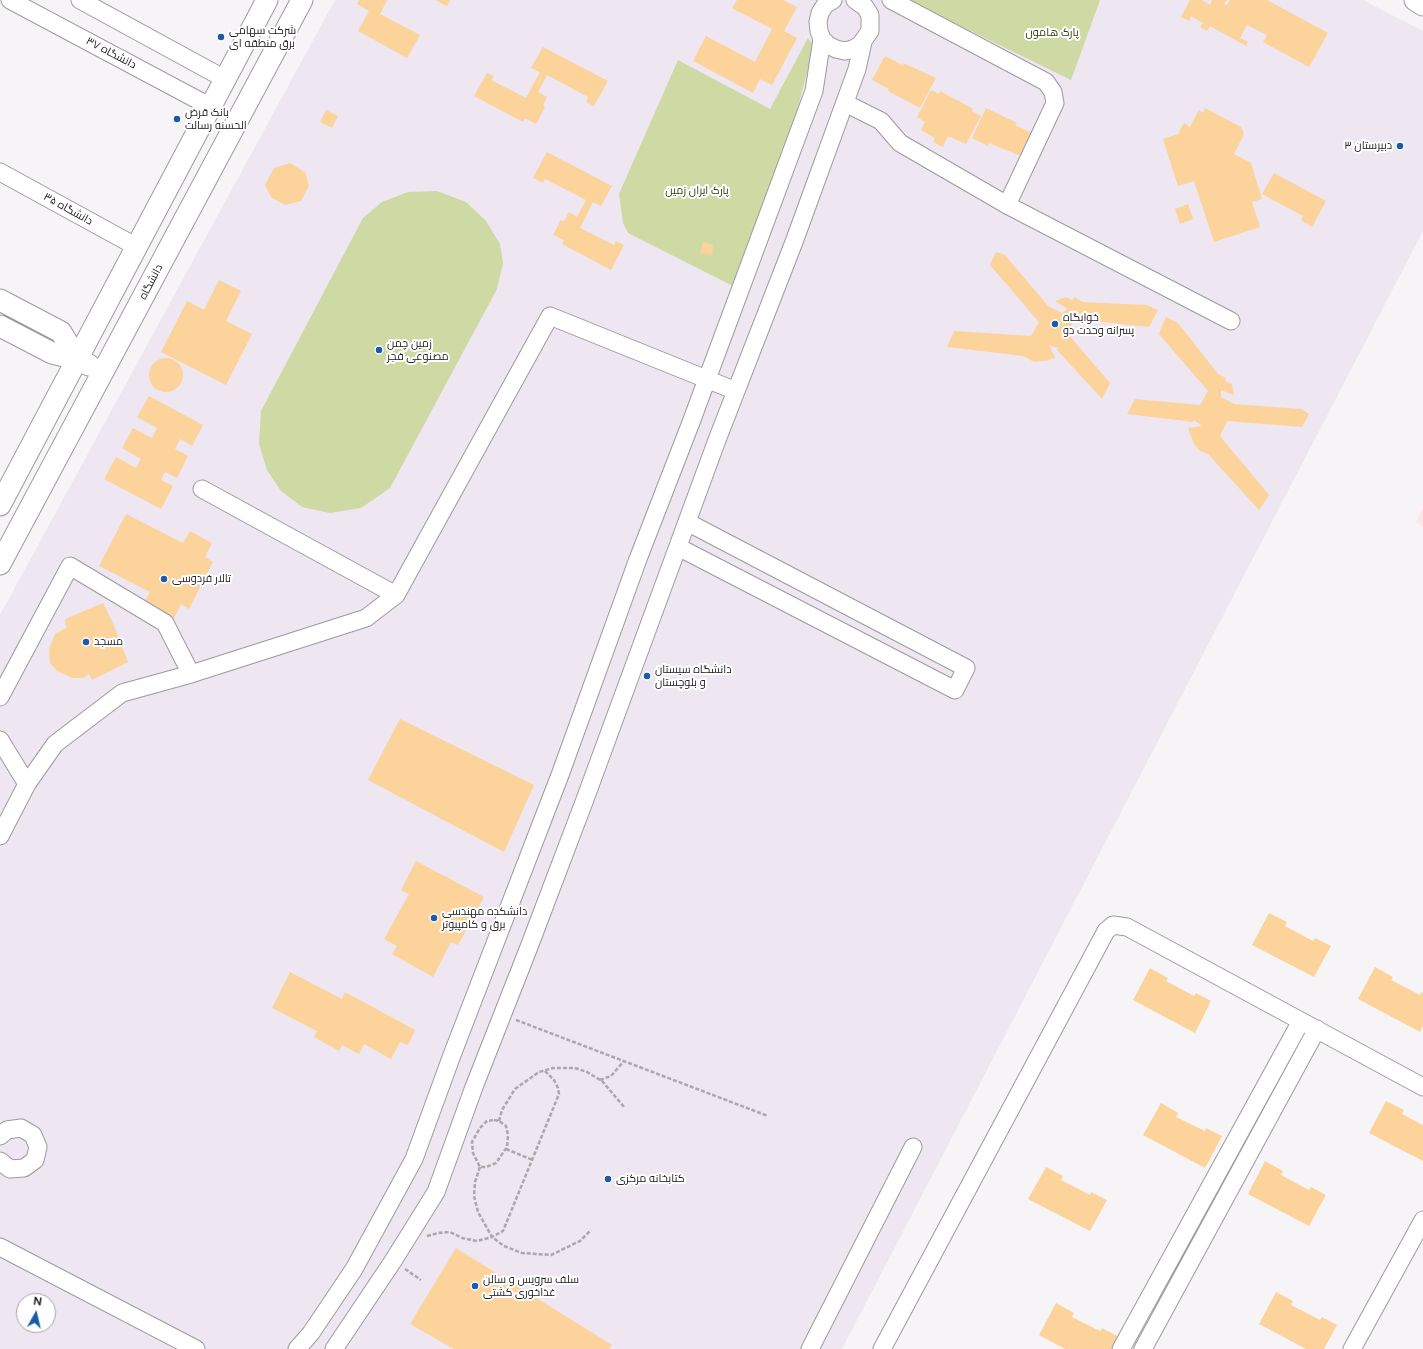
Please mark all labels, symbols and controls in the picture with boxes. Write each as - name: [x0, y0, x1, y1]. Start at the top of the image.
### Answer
- place label: شرکت سهامی برق منطقه ای: [229, 24, 296, 50]
- park label: پارک هامون: [1025, 26, 1079, 40]
- marker: شرکت سهامی برق منطقه ای: [216, 32, 226, 42]
- street label: دانشگاه ۳۷: [84, 34, 138, 72]
- place label: بانک قرض الحسنه رسالت: [185, 106, 247, 132]
- marker: بانک قرض الحسنه رسالت: [172, 114, 182, 124]
- place label: دبیرستان ۳: [1344, 139, 1392, 153]
- marker: دبیرستان ۳: [1395, 141, 1405, 151]
- park label: پارک ایران زمین: [665, 184, 729, 198]
- street label: دانشگاه ۳۵: [41, 190, 95, 228]
- street label: دانشگاه: [136, 262, 166, 302]
- place label: خوابگاه پسرانه وحدت دو: [1063, 311, 1134, 337]
- marker: خوابگاه پسرانه وحدت دو: [1050, 319, 1060, 329]
- place label: زمین چمن مصنوعی فجر: [387, 337, 449, 363]
- marker: زمین چمن مصنوعی فجر: [374, 345, 384, 355]
- place label: تالار فردوسی: [172, 572, 231, 586]
- marker: تالار فردوسی: [159, 574, 169, 584]
- place label: مسجد: [94, 635, 123, 649]
- marker: مسجد: [81, 637, 91, 647]
- place label: دانشگاه سیستان و بلوچستان: [655, 663, 731, 689]
- marker: دانشگاه سیستان و بلوچستان: [642, 671, 652, 681]
- place label: دانشکده مهندسی برق و کامپیوتر: [442, 905, 527, 931]
- marker: دانشکده مهندسی برق و کامپیوتر: [429, 913, 439, 923]
- place label: کتابخانه مرکزی: [616, 1172, 685, 1186]
- marker: کتابخانه مرکزی: [603, 1174, 613, 1184]
- place label: سلف سرویس و سالن غذاخوری کشتی: [483, 1273, 579, 1299]
- marker: سلف سرویس و سالن غذاخوری کشتی: [470, 1281, 480, 1291]
- north arrow: [16, 1293, 56, 1333]
- text: N: [32, 1295, 43, 1309]

